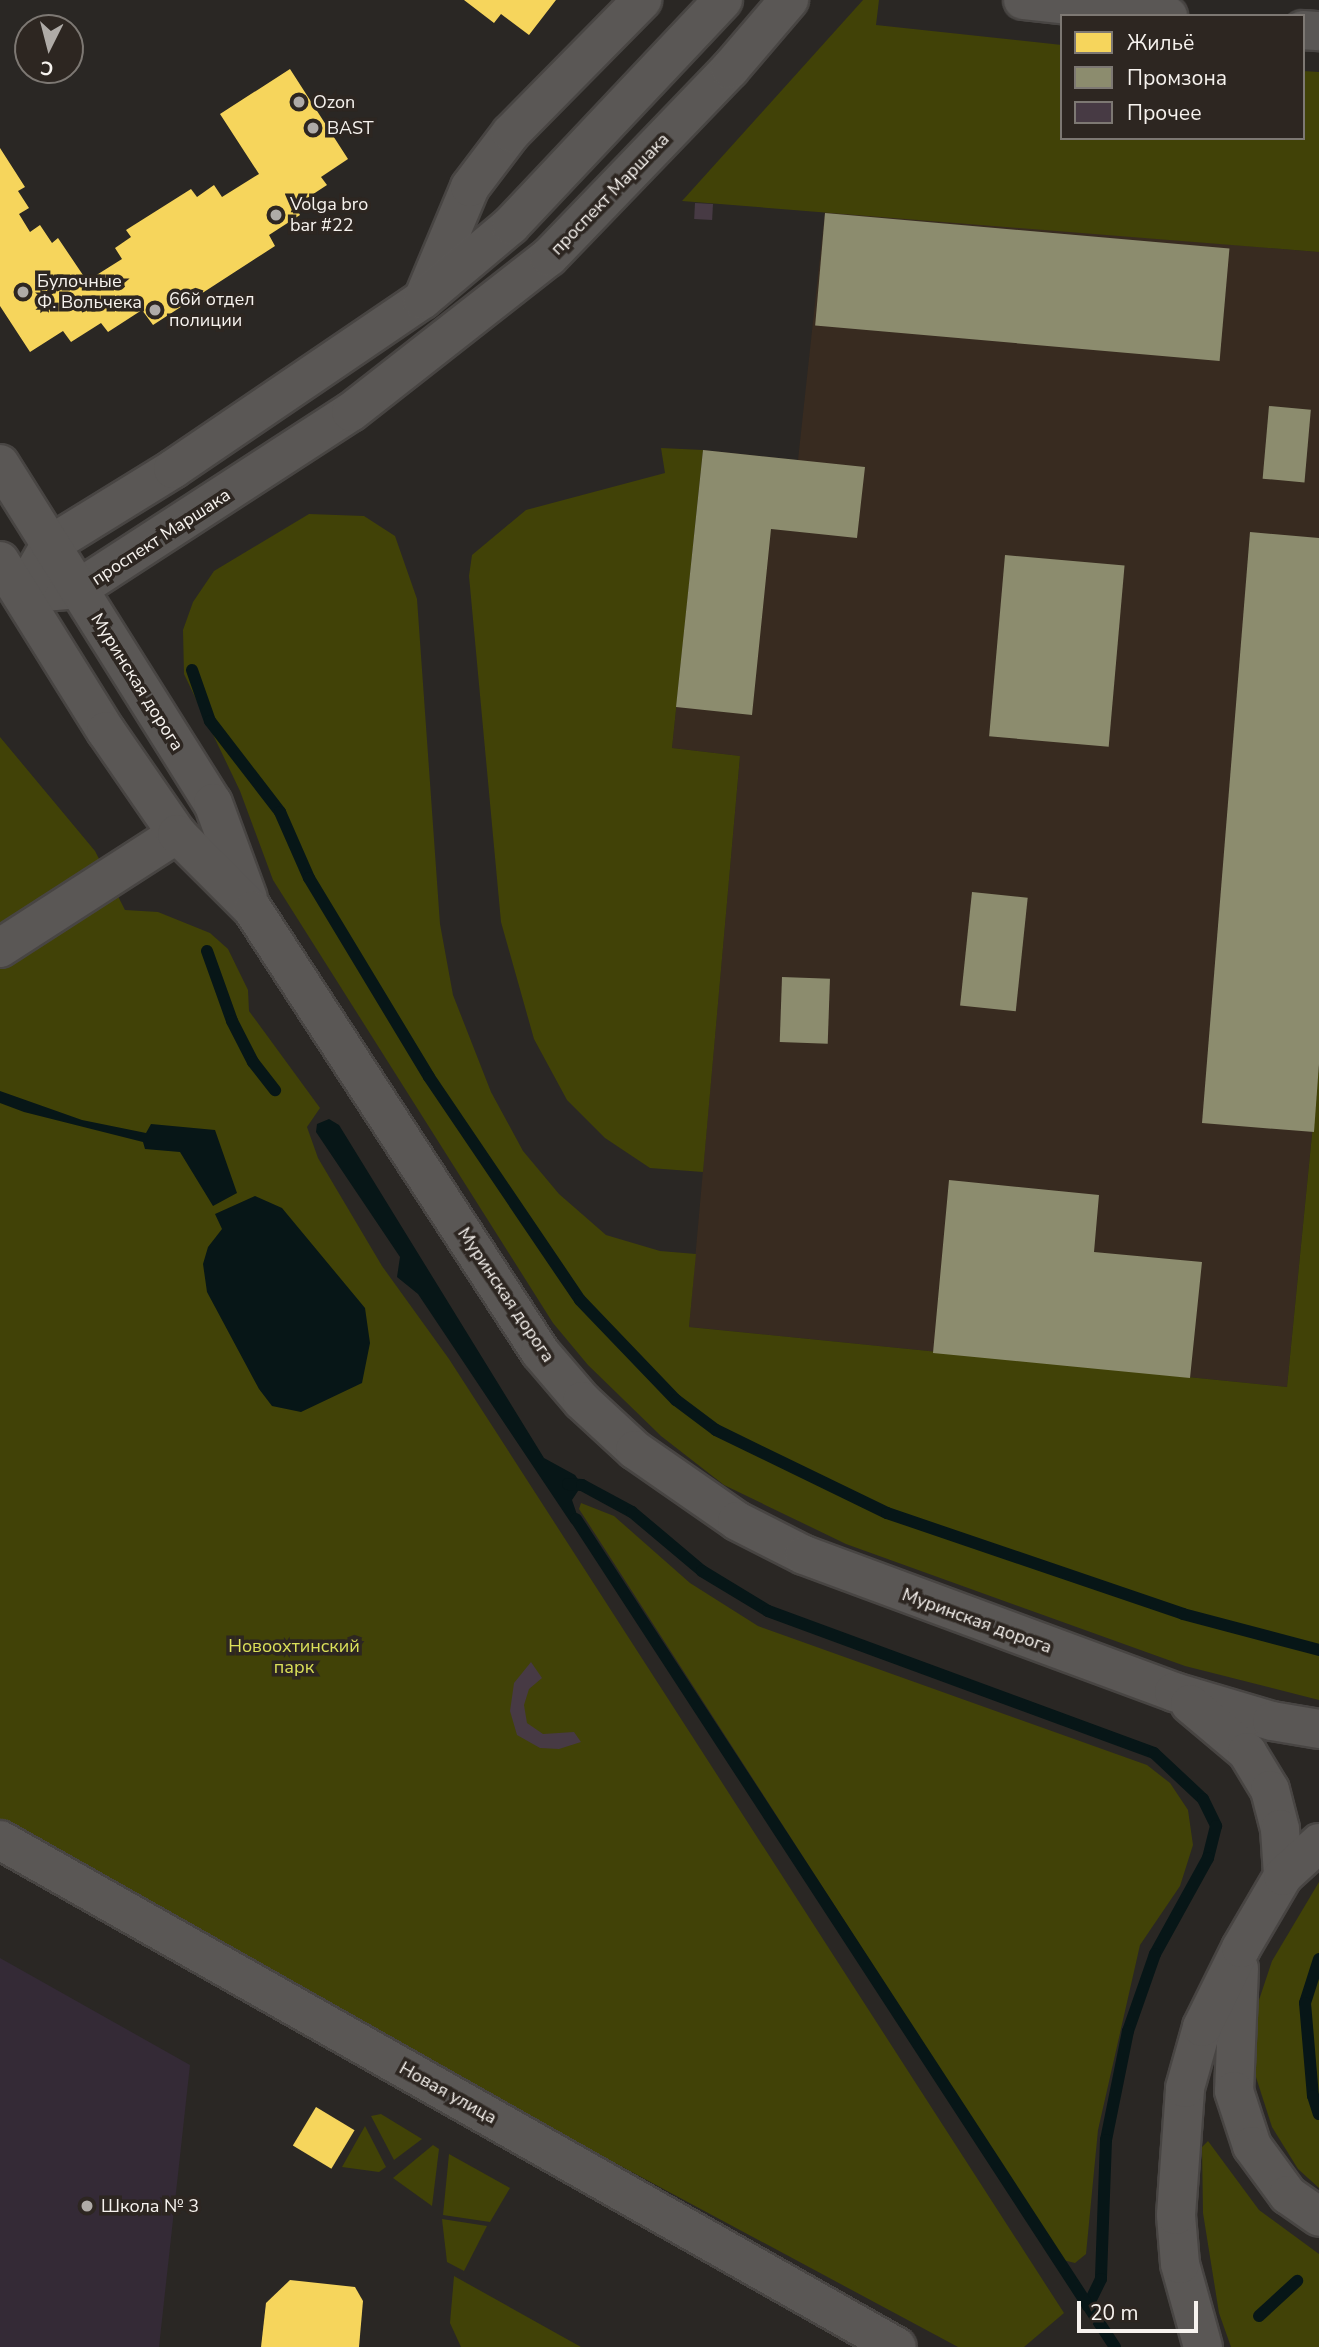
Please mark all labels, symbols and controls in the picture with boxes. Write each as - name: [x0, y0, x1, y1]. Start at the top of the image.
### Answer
- north arrow: [14, 14, 84, 84]
- legend: [1060, 14, 1305, 140]
- text: Жильё: [1127, 29, 1194, 57]
- text: С: [39, 54, 55, 81]
- text: Промзона: [1127, 64, 1227, 92]
- place label: Ozon: [313, 91, 355, 113]
- marker: Ozon: [291, 94, 307, 110]
- text: Прочее: [1127, 99, 1202, 127]
- place label: BAST: [327, 117, 374, 139]
- marker: BAST: [305, 120, 321, 136]
- street label: проспект Маршака: [546, 128, 674, 260]
- place label: Volga bro bar #22: [290, 194, 368, 236]
- marker: Volga bro bar #22: [268, 207, 284, 223]
- place label: Булочные Ф. Вольчека: [37, 271, 142, 314]
- marker: Булочные Ф. Вольчека: [15, 284, 31, 300]
- place label: 66й отдел полиции: [169, 289, 255, 332]
- marker: 66й отдел полиции: [147, 302, 163, 318]
- street label: проспект Маршака: [87, 484, 235, 590]
- street label: Муринская дорога: [86, 609, 188, 755]
- street label: Муринская дорога: [453, 1224, 559, 1366]
- street label: Муринская дорога: [899, 1584, 1055, 1658]
- park label: Новоохтинский парк: [228, 1636, 360, 1678]
- street label: Новая улица: [396, 2057, 500, 2129]
- place label: Школа № 3: [101, 2195, 199, 2217]
- marker: Школа № 3: [79, 2198, 95, 2214]
- scale bar: [1081, 2288, 1202, 2332]
- text: 20 m: [1090, 2299, 1139, 2327]

